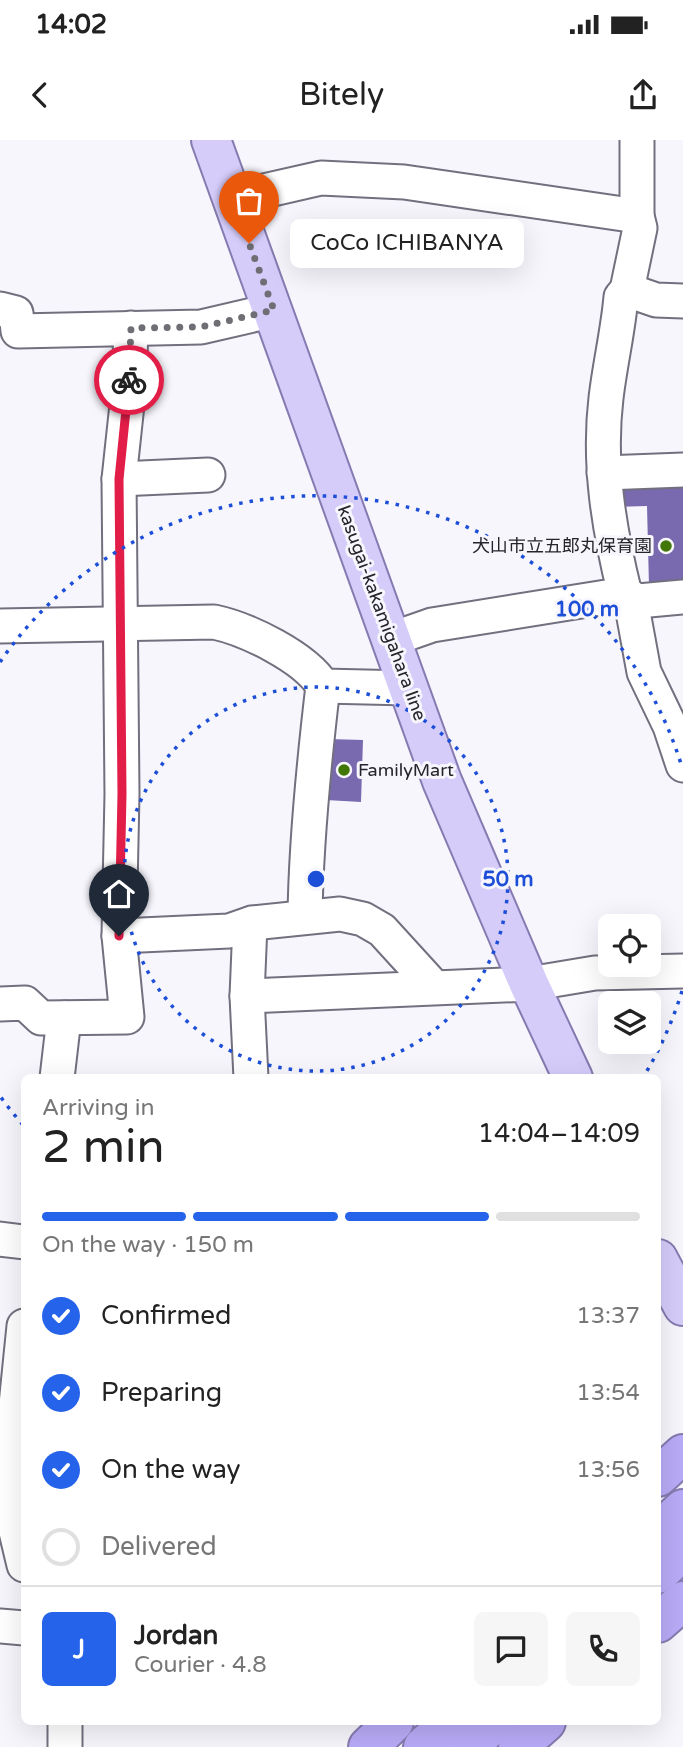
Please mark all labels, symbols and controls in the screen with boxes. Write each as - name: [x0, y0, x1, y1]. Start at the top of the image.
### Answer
- text: 14:02: [35, 9, 107, 40]
- icon: back: [21, 76, 59, 114]
- text: Bitely: [299, 76, 384, 114]
- icon: share: [624, 76, 662, 114]
- pin: [219, 171, 279, 243]
- icon: bag: [230, 182, 268, 220]
- callout: CoCo ICHIBANYA: [291, 218, 526, 268]
- text: CoCo ICHIBANYA: [310, 229, 504, 257]
- courier: [94, 345, 164, 415]
- icon: bike: [110, 361, 148, 399]
- street label: kasugai-kakamigahara line: [333, 502, 431, 724]
- place label: 犬山市立五郎丸保育園: [472, 535, 652, 557]
- marker: 犬山市立五郎丸保育園: [658, 538, 674, 554]
- text: 100 m: [555, 597, 619, 622]
- place label: FamilyMart: [358, 759, 454, 781]
- marker: FamilyMart: [336, 762, 352, 778]
- pin: [89, 864, 149, 936]
- centre of rings: [304, 867, 328, 891]
- text: 50 m: [482, 867, 534, 892]
- icon: home: [100, 875, 138, 913]
- map controls: [598, 914, 661, 1054]
- button: locate: [598, 914, 661, 977]
- button: layers: [598, 991, 661, 1054]
- text: Arriving in: [42, 1094, 155, 1122]
- text: 14:04–14:09: [478, 1118, 640, 1149]
- text: 2 min: [42, 1120, 165, 1175]
- text: On the way · 150 m: [42, 1231, 254, 1259]
- icon: check: [42, 1297, 80, 1335]
- text: Confirmed: [101, 1300, 231, 1331]
- text: 13:37: [576, 1302, 640, 1330]
- icon: check: [42, 1374, 80, 1412]
- text: Preparing: [101, 1377, 222, 1408]
- text: 13:54: [576, 1379, 640, 1407]
- icon: check: [42, 1451, 80, 1489]
- text: On the way: [101, 1454, 241, 1485]
- text: 13:56: [576, 1456, 640, 1484]
- text: Delivered: [101, 1531, 217, 1562]
- button: chat: [474, 1612, 548, 1686]
- button: phone: [566, 1612, 640, 1686]
- text: Jordan: [134, 1620, 218, 1651]
- text: J: [73, 1634, 85, 1665]
- text: Courier · 4.8: [134, 1651, 267, 1679]

